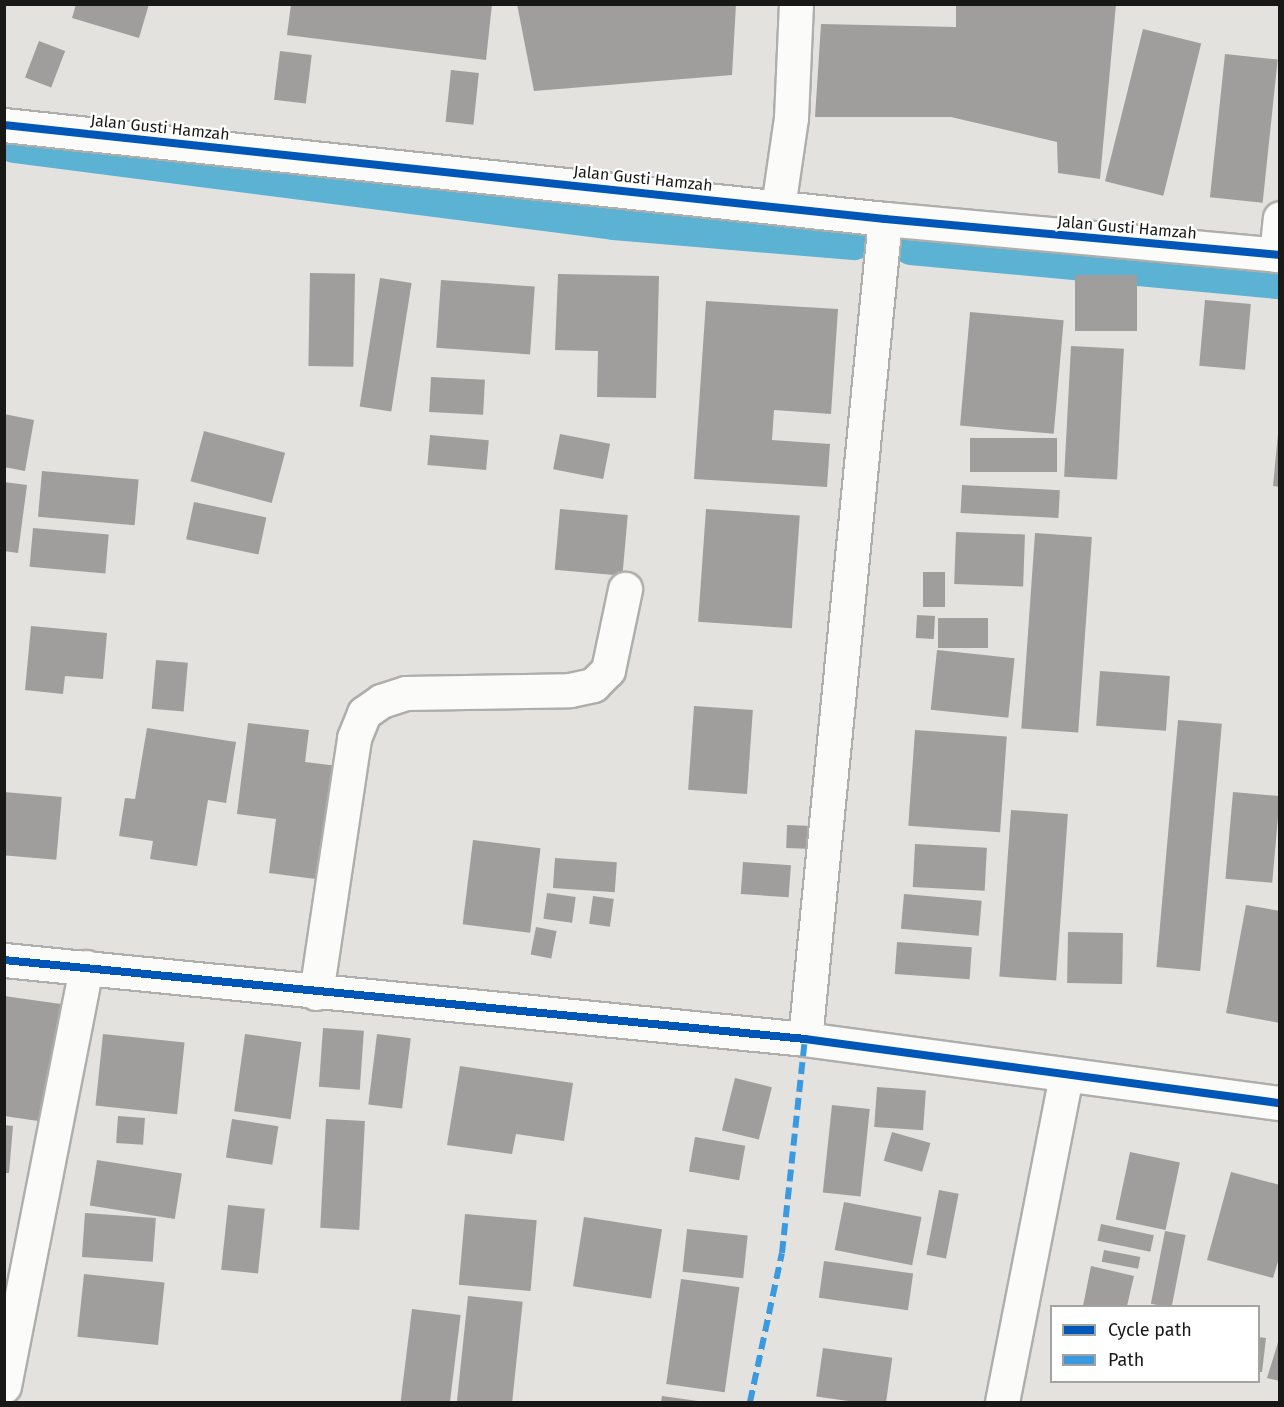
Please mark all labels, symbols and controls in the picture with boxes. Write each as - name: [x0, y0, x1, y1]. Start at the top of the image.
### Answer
- street label: Jalan Gusti Hamzah: [89, 111, 231, 145]
- street label: Jalan Gusti Hamzah: [572, 162, 714, 196]
- street label: Jalan Gusti Hamzah: [1056, 212, 1198, 244]
- legend: [1050, 1305, 1260, 1383]
- text: Cycle path: [1108, 1319, 1192, 1341]
- text: Path: [1108, 1349, 1144, 1371]

